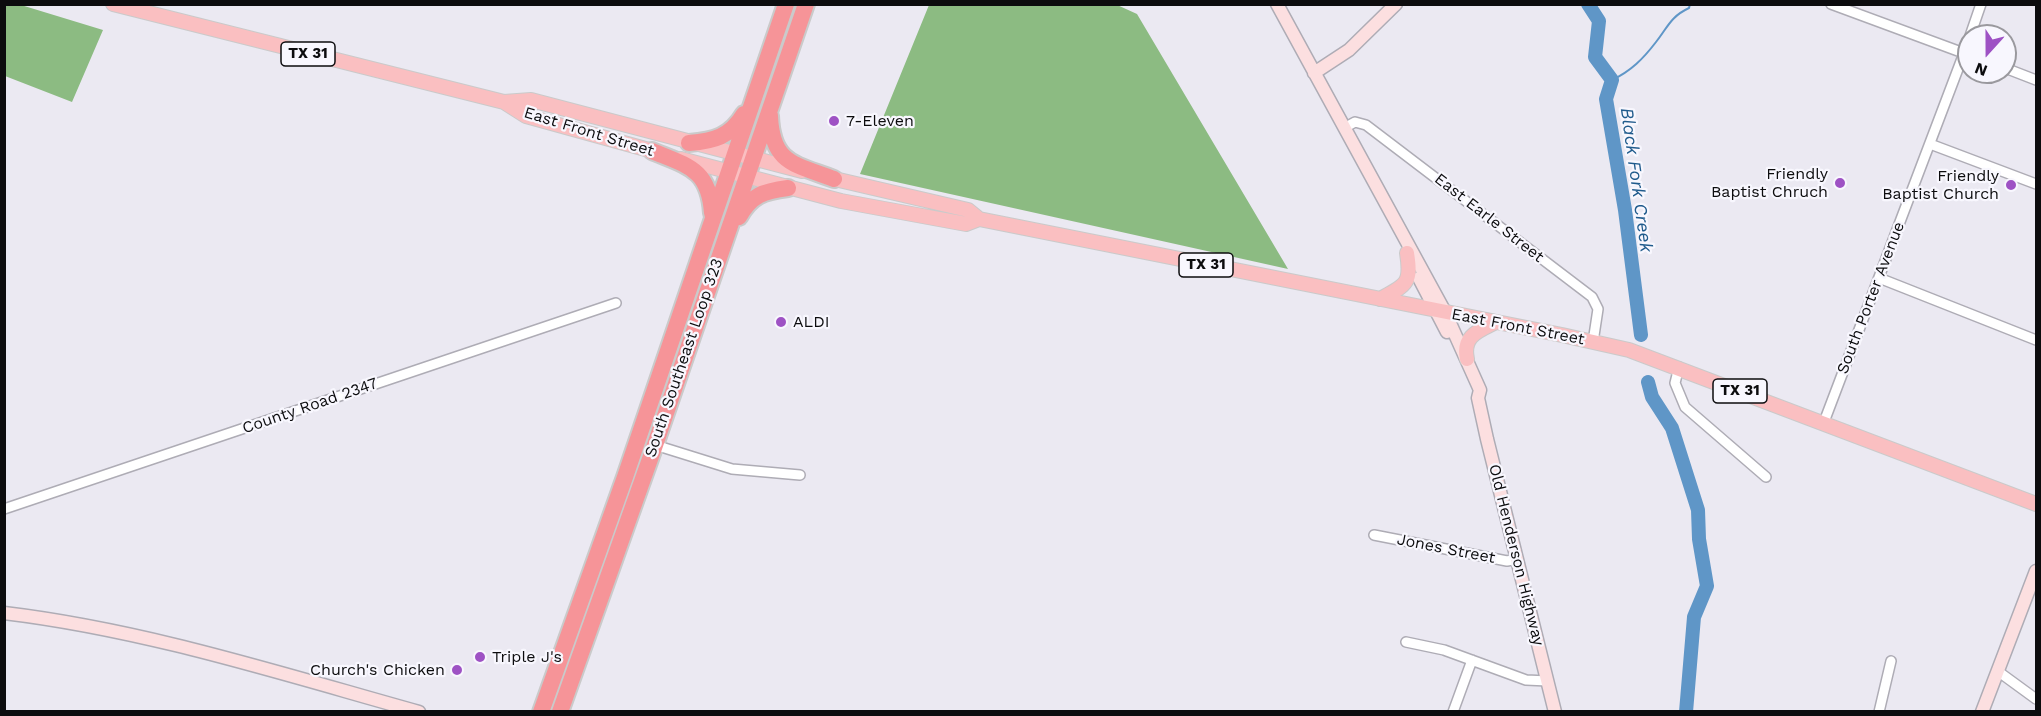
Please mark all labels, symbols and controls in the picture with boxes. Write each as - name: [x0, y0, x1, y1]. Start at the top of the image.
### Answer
- north arrow: [1957, 24, 2017, 84]
- road number: TX 31: [281, 42, 335, 66]
- text: N: [1972, 58, 1990, 80]
- street label: East Front Street: [522, 103, 656, 161]
- water label: Black Fork Creek: [1615, 106, 1657, 254]
- place label: 7-Eleven: [846, 111, 914, 131]
- marker: 7-Eleven: [827, 114, 841, 128]
- place label: Friendly Baptist Chruch: [1711, 164, 1828, 202]
- place label: Friendly Baptist Church: [1882, 166, 1999, 204]
- street label: East Earle Street: [1431, 169, 1547, 267]
- marker: Friendly Baptist Chruch: [1833, 176, 1847, 190]
- marker: Friendly Baptist Church: [2004, 178, 2018, 192]
- street label: South Porter Avenue: [1833, 219, 1909, 377]
- road number: TX 31: [1179, 253, 1233, 277]
- street label: South Southeast Loop 323: [641, 256, 727, 460]
- street label: East Front Street: [1450, 305, 1586, 349]
- place label: ALDI: [793, 312, 829, 332]
- marker: ALDI: [774, 315, 788, 329]
- street label: County Road 2347: [240, 374, 380, 438]
- road number: TX 31: [1713, 379, 1767, 403]
- street label: Old Henderson Highway: [1484, 462, 1548, 648]
- street label: Jones Street: [1395, 530, 1497, 568]
- place label: Triple J's: [492, 647, 562, 667]
- marker: Triple J's: [473, 650, 487, 664]
- place label: Church's Chicken: [310, 660, 445, 680]
- marker: Church's Chicken: [450, 663, 464, 677]

